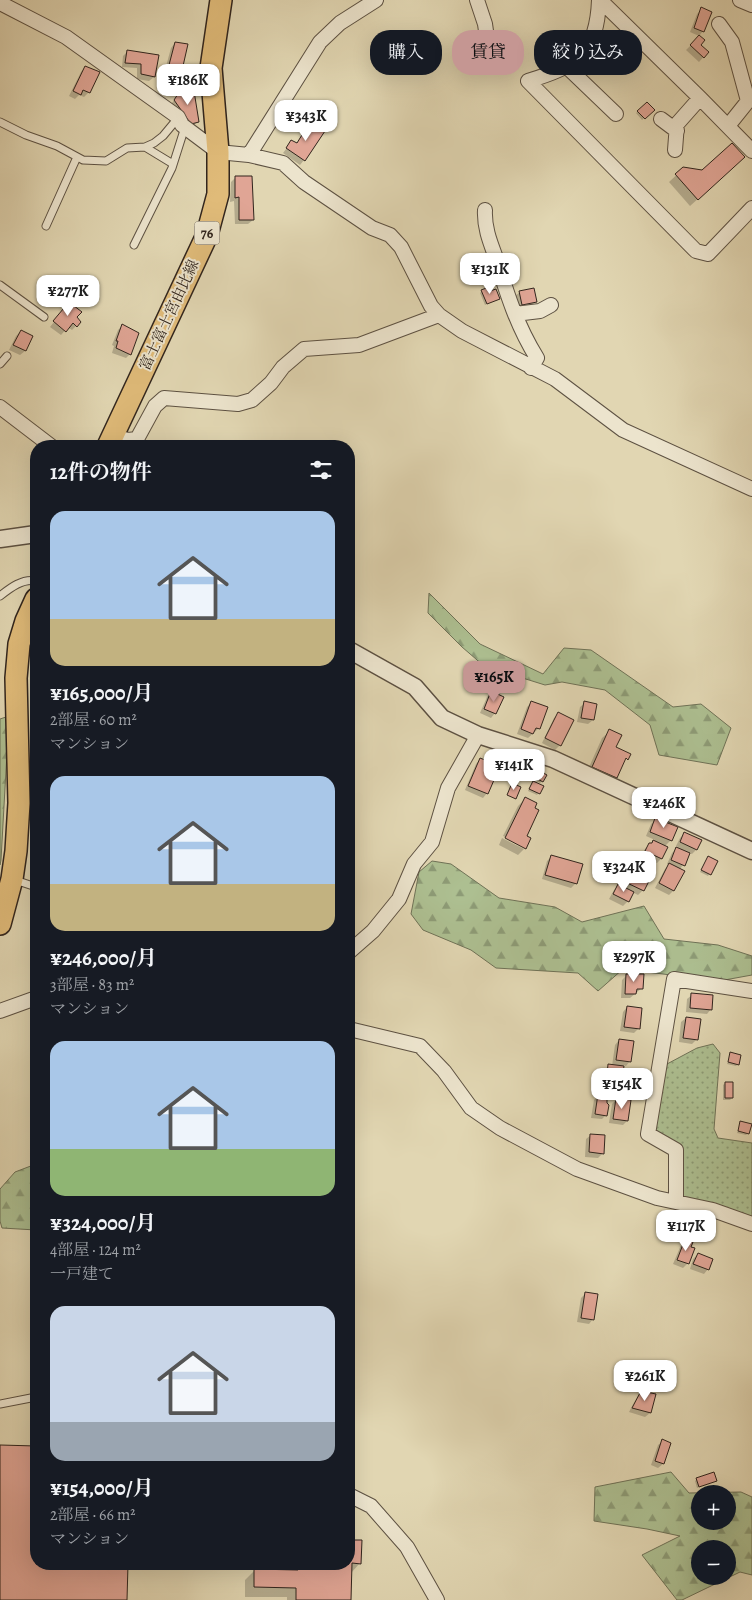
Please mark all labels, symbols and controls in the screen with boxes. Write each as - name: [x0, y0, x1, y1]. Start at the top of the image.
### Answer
- chip: 購入: [370, 30, 442, 75]
- chip: 賃貸: [452, 30, 524, 75]
- chip: 絞り込み: [534, 30, 642, 75]
- pin: ¥186K: [153, 64, 223, 106]
- text: ¥186K: [168, 69, 208, 91]
- pin: ¥343K: [271, 100, 341, 142]
- text: ¥343K: [286, 105, 326, 127]
- road number: 76: [194, 222, 220, 244]
- pin: ¥131K: [455, 252, 525, 295]
- street label: 富士富士宮由比線: [135, 256, 203, 374]
- text: ¥131K: [471, 258, 509, 280]
- pin: ¥277K: [33, 274, 103, 317]
- text: ¥277K: [47, 280, 89, 302]
- icon: filters: [307, 456, 335, 484]
- text: 12件の物件: [50, 458, 152, 486]
- icon: home: [148, 543, 238, 633]
- pin: ¥165K: [459, 660, 529, 703]
- text: ¥165K: [474, 666, 514, 688]
- text: ¥165,000/月: [50, 679, 154, 707]
- text: 2部屋 · 60 m²: [50, 709, 137, 731]
- text: マンション: [50, 733, 129, 755]
- pin: ¥141K: [479, 748, 549, 791]
- text: ¥141K: [495, 754, 533, 776]
- pin: ¥246K: [629, 786, 699, 829]
- text: ¥246K: [643, 792, 685, 814]
- icon: home: [148, 808, 238, 898]
- pin: ¥324K: [589, 850, 659, 893]
- text: ¥324K: [603, 856, 645, 878]
- pin: ¥297K: [599, 940, 669, 983]
- text: ¥246,000/月: [50, 944, 157, 972]
- text: ¥297K: [613, 946, 655, 968]
- text: 3部屋 · 83 m²: [50, 974, 134, 996]
- text: マンション: [50, 998, 129, 1020]
- pin: ¥154K: [587, 1068, 657, 1110]
- icon: home: [148, 1073, 238, 1163]
- text: ¥154K: [602, 1073, 642, 1095]
- text: ¥324,000/月: [50, 1209, 156, 1237]
- pin: ¥117K: [651, 1210, 721, 1252]
- text: ¥117K: [667, 1215, 705, 1237]
- text: 4部屋 · 124 m²: [50, 1239, 141, 1261]
- text: 一戸建て: [50, 1263, 114, 1285]
- icon: home: [148, 1338, 238, 1428]
- pin: ¥261K: [610, 1360, 680, 1402]
- text: ¥261K: [625, 1365, 665, 1387]
- text: ¥154,000/月: [50, 1474, 154, 1502]
- map controls: [691, 1485, 736, 1585]
- button: +: [691, 1485, 736, 1530]
- text: 2部屋 · 66 m²: [50, 1504, 136, 1526]
- text: マンション: [50, 1528, 129, 1550]
- button: −: [691, 1540, 736, 1585]

